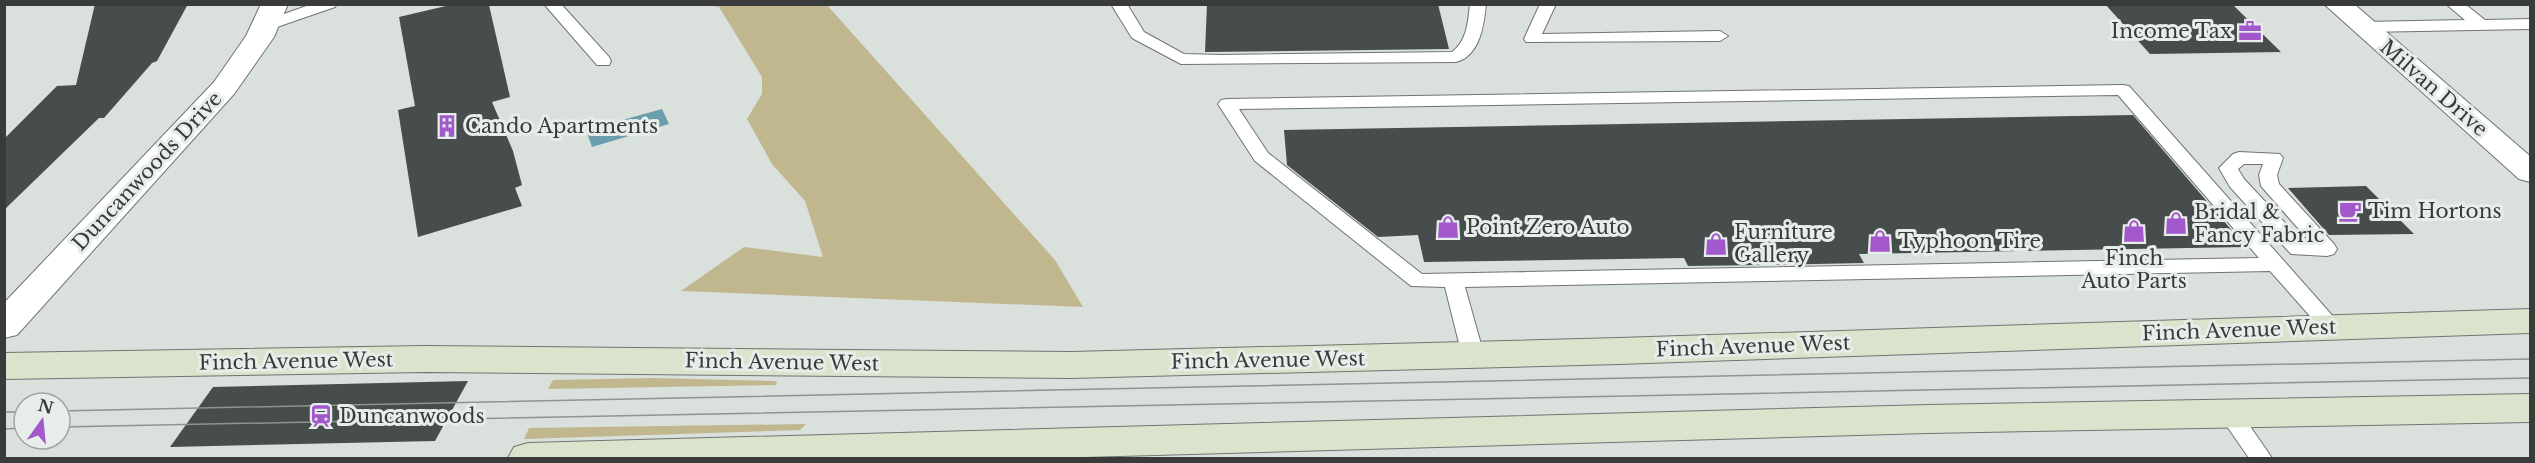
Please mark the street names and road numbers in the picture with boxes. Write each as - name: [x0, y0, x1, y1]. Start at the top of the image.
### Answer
- street label: Milvan Drive: [2375, 35, 2493, 141]
- street label: Duncanwoods Drive: [67, 87, 227, 255]
- street label: Finch Avenue West: [2141, 315, 2337, 345]
- street label: Finch Avenue West: [1655, 331, 1851, 361]
- street label: Finch Avenue West: [1171, 346, 1366, 374]
- street label: Finch Avenue West: [199, 347, 394, 375]
- street label: Finch Avenue West: [685, 348, 880, 376]

